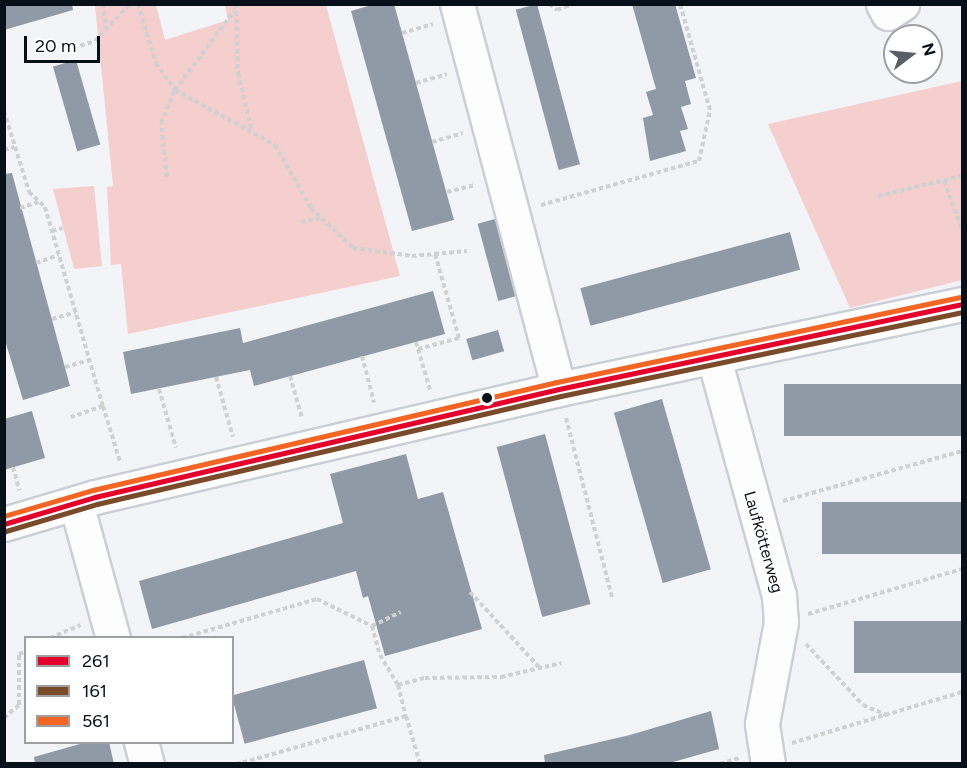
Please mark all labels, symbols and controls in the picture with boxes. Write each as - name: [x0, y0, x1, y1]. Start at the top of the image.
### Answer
- scale bar: [27, 24, 104, 62]
- north arrow: [883, 24, 943, 84]
- text: 20 m: [35, 35, 76, 57]
- text: N: [918, 41, 940, 58]
- unlabelled marker: [481, 392, 493, 404]
- street label: Laufkötterweg: [739, 489, 787, 595]
- legend: [24, 636, 234, 744]
- text: 261: [82, 650, 110, 672]
- text: 161: [82, 680, 107, 702]
- text: 561: [82, 710, 110, 732]

